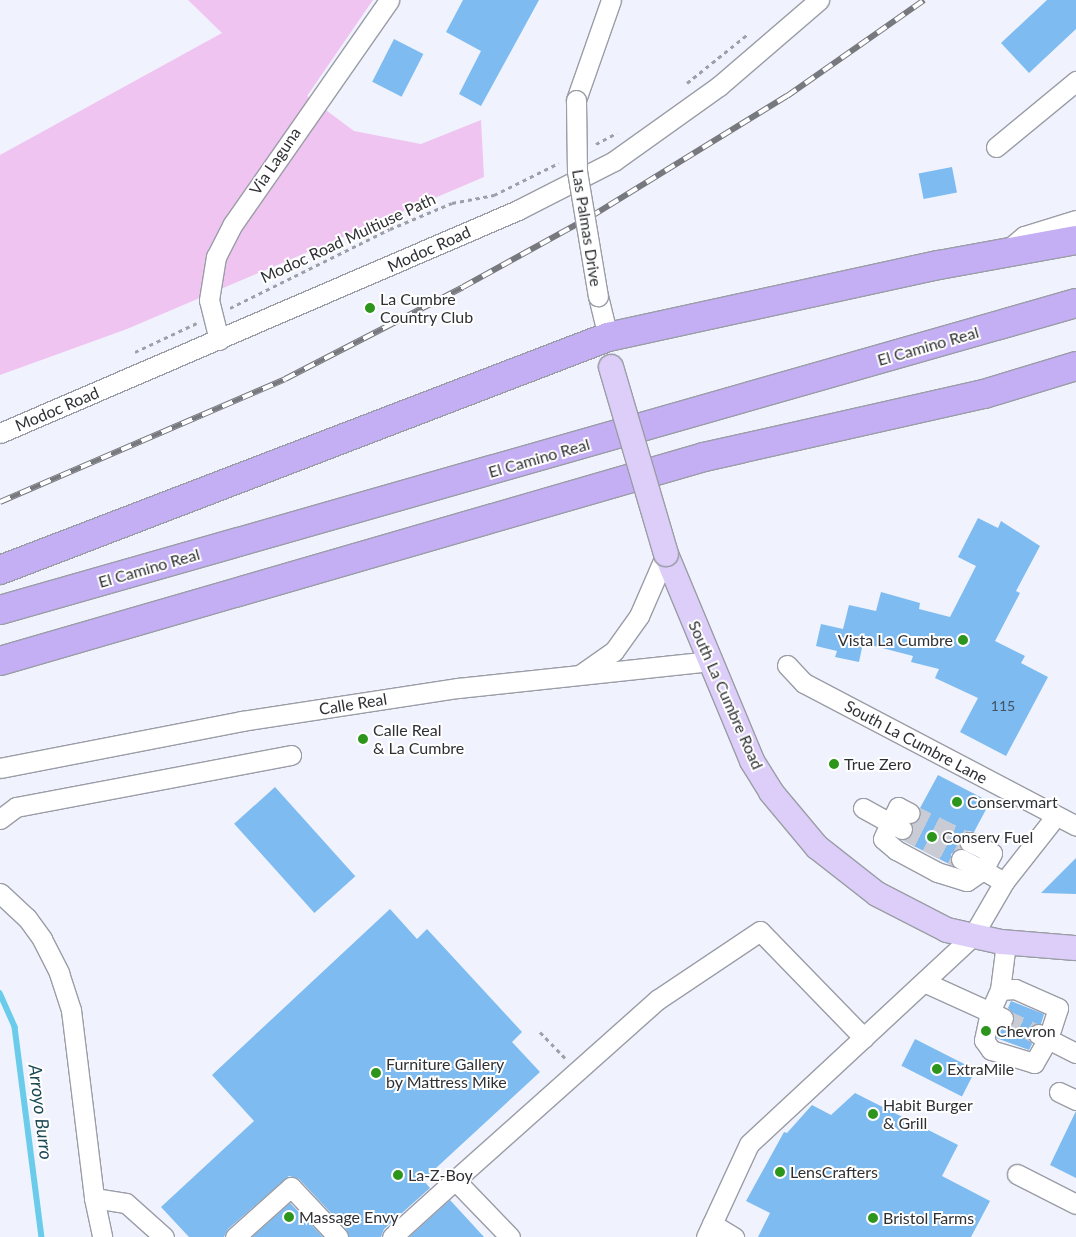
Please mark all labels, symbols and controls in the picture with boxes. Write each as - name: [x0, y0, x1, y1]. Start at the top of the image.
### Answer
- street label: Via Laguna: [246, 124, 304, 198]
- street label: Las Palmas Drive: [568, 168, 606, 288]
- street label: Modoc Road Multiuse Path: [258, 189, 438, 287]
- street label: Modoc Road: [384, 222, 474, 276]
- place label: La Cumbre Country Club: [380, 289, 474, 327]
- marker: La Cumbre Country Club: [364, 302, 376, 314]
- street label: El Camino Real: [875, 322, 981, 370]
- street label: Modoc Road: [12, 383, 102, 435]
- street label: El Camino Real: [486, 434, 592, 482]
- street label: El Camino Real: [96, 544, 202, 592]
- street label: South La Cumbre Road: [685, 618, 767, 772]
- place label: Vista La Cumbre: [838, 630, 953, 650]
- marker: Vista La Cumbre: [957, 634, 969, 646]
- street label: Calle Real: [318, 689, 388, 719]
- street label: South La Cumbre Lane: [841, 696, 991, 788]
- house number: 115: [991, 698, 1015, 714]
- place label: Calle Real & La Cumbre: [373, 720, 464, 758]
- marker: Calle Real & La Cumbre: [357, 733, 369, 745]
- place label: True Zero: [844, 754, 911, 774]
- marker: True Zero: [828, 758, 840, 770]
- place label: Conservmart: [967, 792, 1058, 812]
- marker: Conservmart: [951, 796, 963, 808]
- place label: Conserv Fuel: [942, 827, 1034, 847]
- marker: Conserv Fuel: [926, 831, 938, 843]
- place label: Chevron: [996, 1021, 1056, 1041]
- marker: Chevron: [980, 1025, 992, 1037]
- place label: Furniture Gallery by Mattress Mike: [386, 1054, 507, 1092]
- place label: ExtraMile: [947, 1059, 1014, 1079]
- water label: Arroyo Burro: [24, 1063, 58, 1161]
- marker: ExtraMile: [931, 1063, 943, 1075]
- marker: Furniture Gallery by Mattress Mike: [370, 1067, 382, 1079]
- place label: Habit Burger & Grill: [883, 1095, 973, 1133]
- marker: Habit Burger & Grill: [867, 1108, 879, 1120]
- place label: LensCrafters: [790, 1162, 878, 1182]
- place label: La-Z-Boy: [408, 1165, 473, 1185]
- marker: LensCrafters: [774, 1166, 786, 1178]
- marker: La-Z-Boy: [392, 1169, 404, 1181]
- place label: Massage Envy: [299, 1207, 398, 1227]
- place label: Bristol Farms: [883, 1208, 974, 1228]
- marker: Massage Envy: [283, 1211, 295, 1223]
- marker: Bristol Farms: [867, 1212, 879, 1224]

